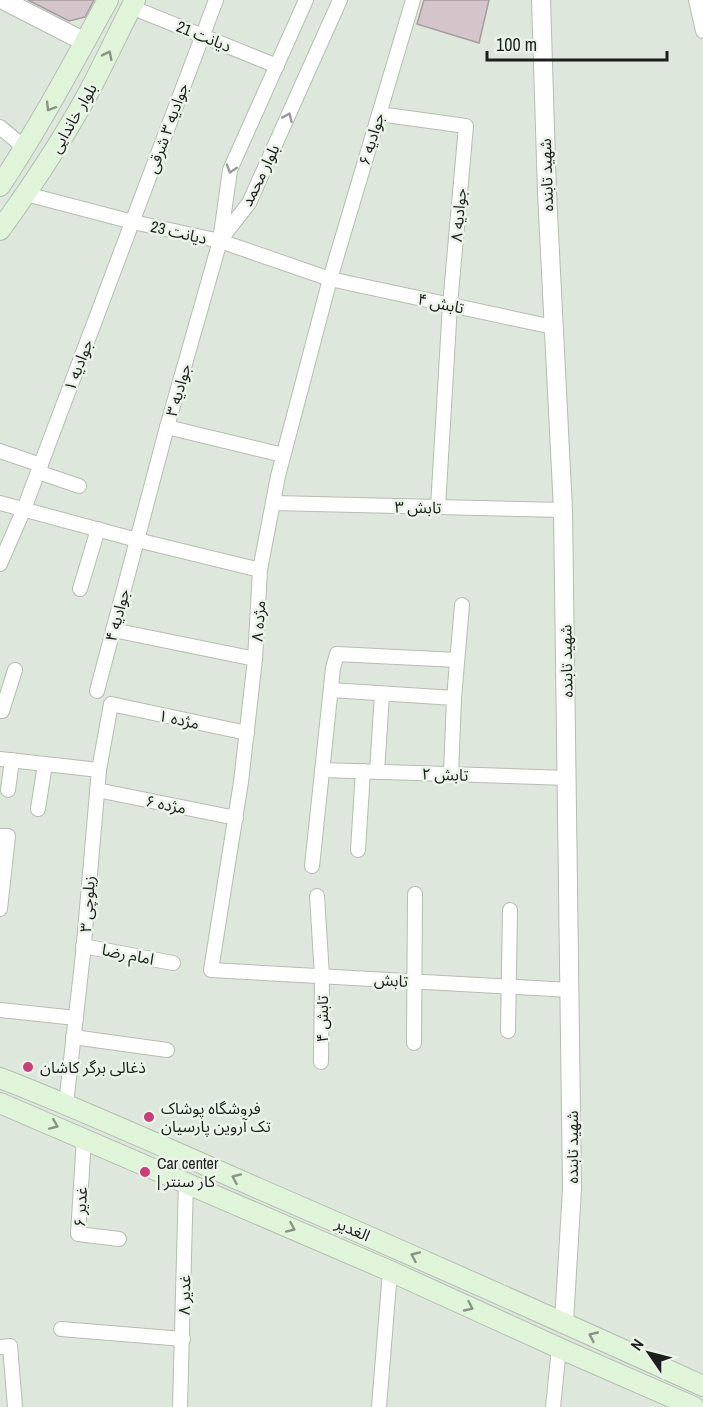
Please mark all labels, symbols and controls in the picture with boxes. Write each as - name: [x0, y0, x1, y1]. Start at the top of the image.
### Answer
- street label: دیانت 21: [173, 15, 235, 57]
- scale bar: [487, 24, 667, 62]
- text: 100 m: [496, 32, 537, 57]
- one-way arrow: [100, 50, 112, 61]
- street label: بلوار خاندایی: [44, 79, 102, 157]
- street label: جوادیه ۳ شرقی: [140, 80, 194, 176]
- one-way arrow: [45, 101, 57, 111]
- street label: جوادیه ۶: [353, 110, 389, 168]
- one-way arrow: [280, 112, 292, 123]
- street label: شهید تابنده: [534, 138, 558, 212]
- street label: بلوار محمد: [236, 140, 284, 210]
- one-way arrow: [226, 163, 238, 174]
- street label: جوادیه ۸: [445, 187, 471, 243]
- street label: دیانت 23: [149, 215, 209, 249]
- street label: تابش ۴: [416, 287, 466, 319]
- street label: جوادیه ۱: [58, 336, 98, 394]
- street label: جوادیه ۳: [160, 361, 196, 419]
- street label: تابش ۳: [394, 496, 442, 518]
- street label: جوادیه ۴: [99, 586, 135, 644]
- street label: مژده ۸: [246, 600, 270, 642]
- street label: شهید تابنده: [554, 624, 578, 698]
- street label: مژده ۱: [157, 704, 201, 734]
- street label: تابش ۲: [421, 762, 469, 786]
- street label: مژده ۶: [144, 789, 188, 819]
- street label: زیلوچی ۳: [74, 875, 100, 933]
- street label: امام رضا: [100, 938, 156, 972]
- street label: تابش: [373, 968, 409, 992]
- street label: تابش ۴: [311, 995, 333, 1042]
- place label: ذغالی برگر کاشان: [40, 1056, 146, 1078]
- marker: ذغالی برگر کاشان: [21, 1060, 35, 1074]
- place label: فروشگاه پوشاک تک آروین پارسیان: [161, 1097, 271, 1137]
- marker: فروشگاه پوشاک تک آروین پارسیان: [142, 1110, 156, 1124]
- street label: شهید تابنده: [561, 1110, 583, 1184]
- one-way arrow: [48, 1118, 59, 1130]
- place label: Car center | کار سنتر: [157, 1152, 219, 1192]
- marker: Car center | کار سنتر: [138, 1165, 152, 1179]
- one-way arrow: [231, 1173, 242, 1185]
- street label: غدیر ۶: [68, 1186, 92, 1228]
- street label: الغدیر: [331, 1211, 374, 1246]
- one-way arrow: [284, 1220, 295, 1232]
- one-way arrow: [410, 1251, 421, 1263]
- street label: غدیر ۸: [173, 1275, 195, 1315]
- one-way arrow: [462, 1300, 473, 1312]
- north arrow: [619, 1323, 679, 1383]
- one-way arrow: [588, 1331, 599, 1343]
- text: N: [625, 1334, 648, 1355]

